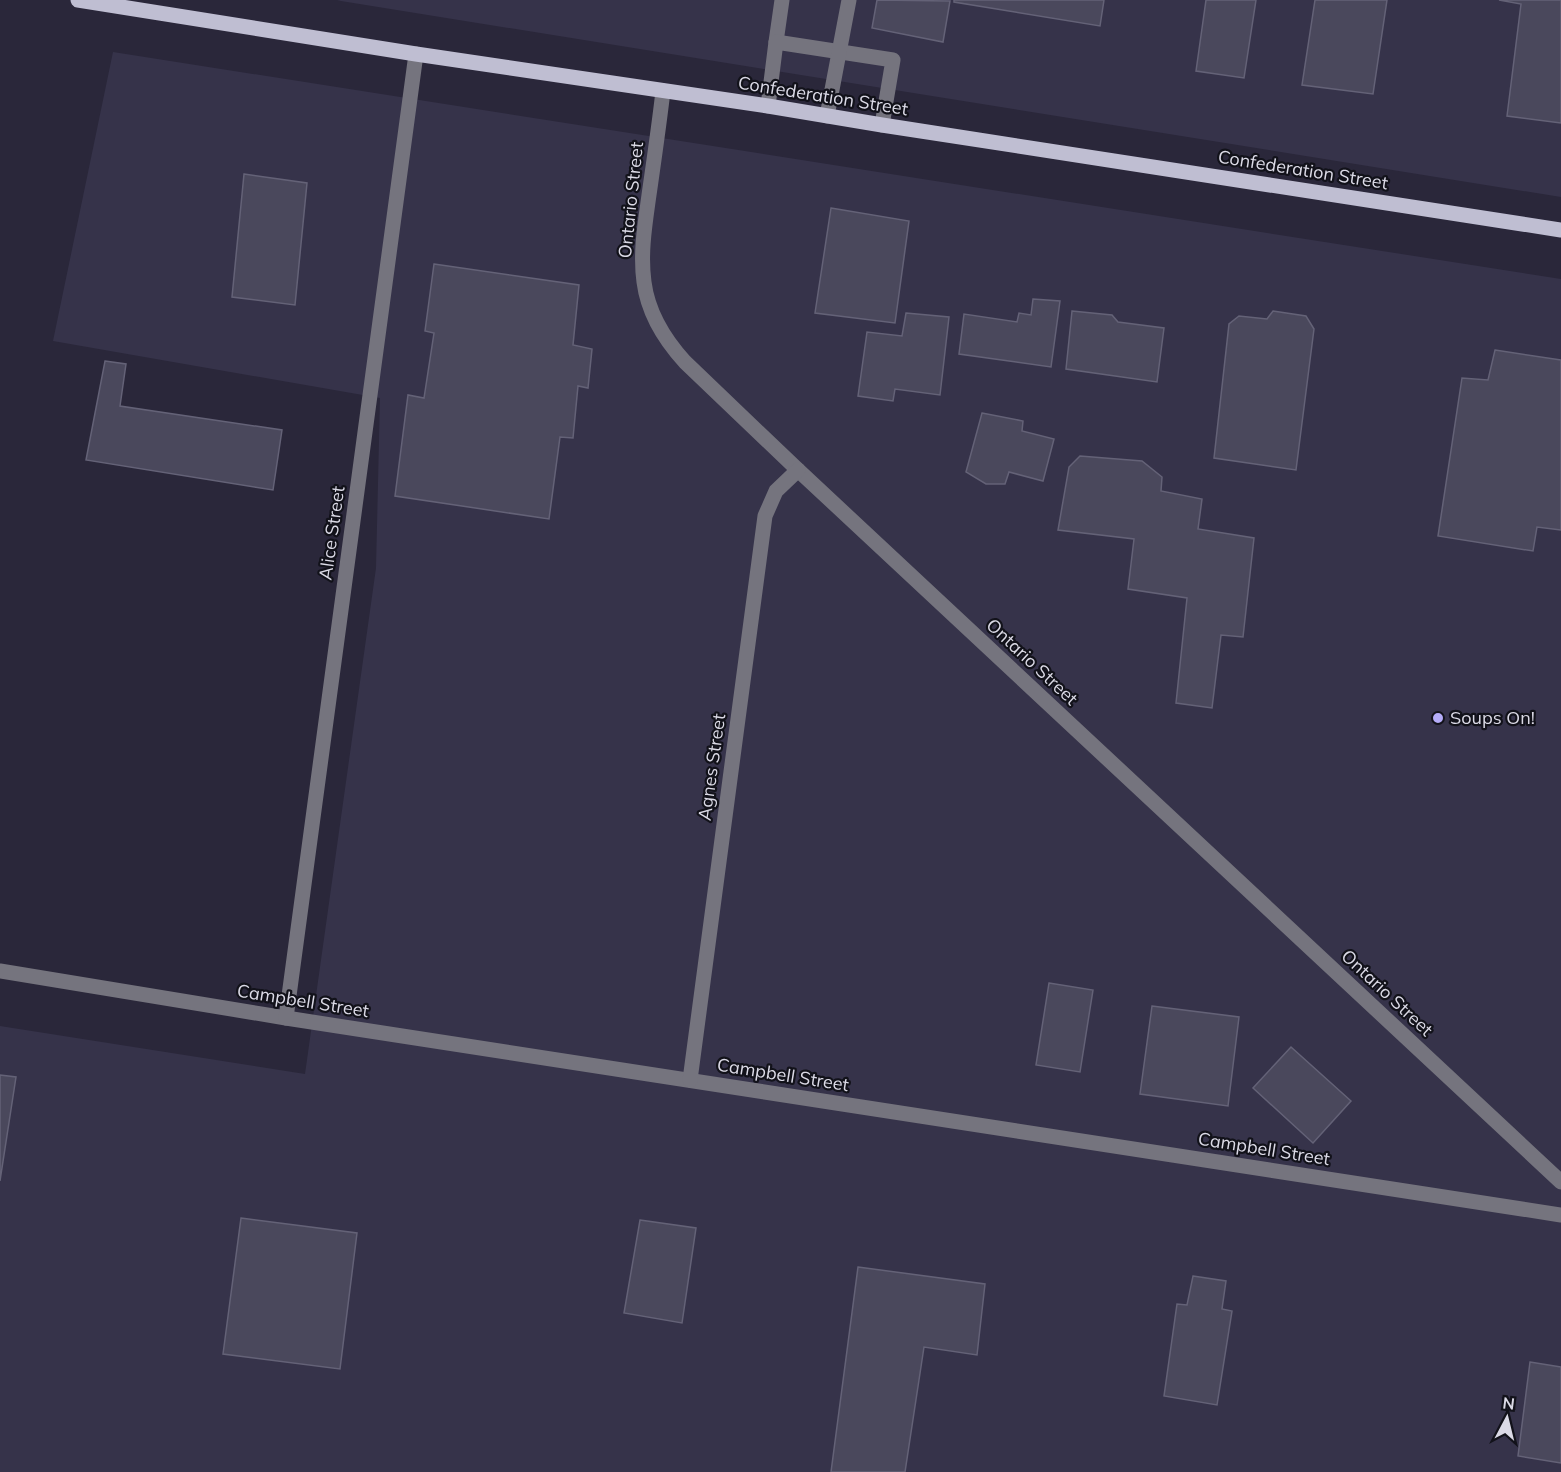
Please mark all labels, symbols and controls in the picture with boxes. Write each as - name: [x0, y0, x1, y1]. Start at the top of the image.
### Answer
- street label: Confederation Street: [736, 71, 910, 120]
- street label: Ontario Street: [613, 141, 648, 259]
- street label: Confederation Street: [1216, 145, 1390, 194]
- street label: Alice Street: [314, 484, 349, 581]
- street label: Ontario Street: [982, 613, 1083, 710]
- place label: Soups On!: [1450, 706, 1535, 729]
- marker: Soups On!: [1431, 711, 1445, 725]
- street label: Agnes Street: [693, 712, 730, 822]
- street label: Ontario Street: [1337, 944, 1438, 1041]
- street label: Campbell Street: [236, 979, 371, 1022]
- street label: Campbell Street: [716, 1053, 851, 1096]
- street label: Campbell Street: [1197, 1127, 1332, 1170]
- north arrow: [1477, 1388, 1537, 1448]
- text: N: [1502, 1392, 1516, 1414]

